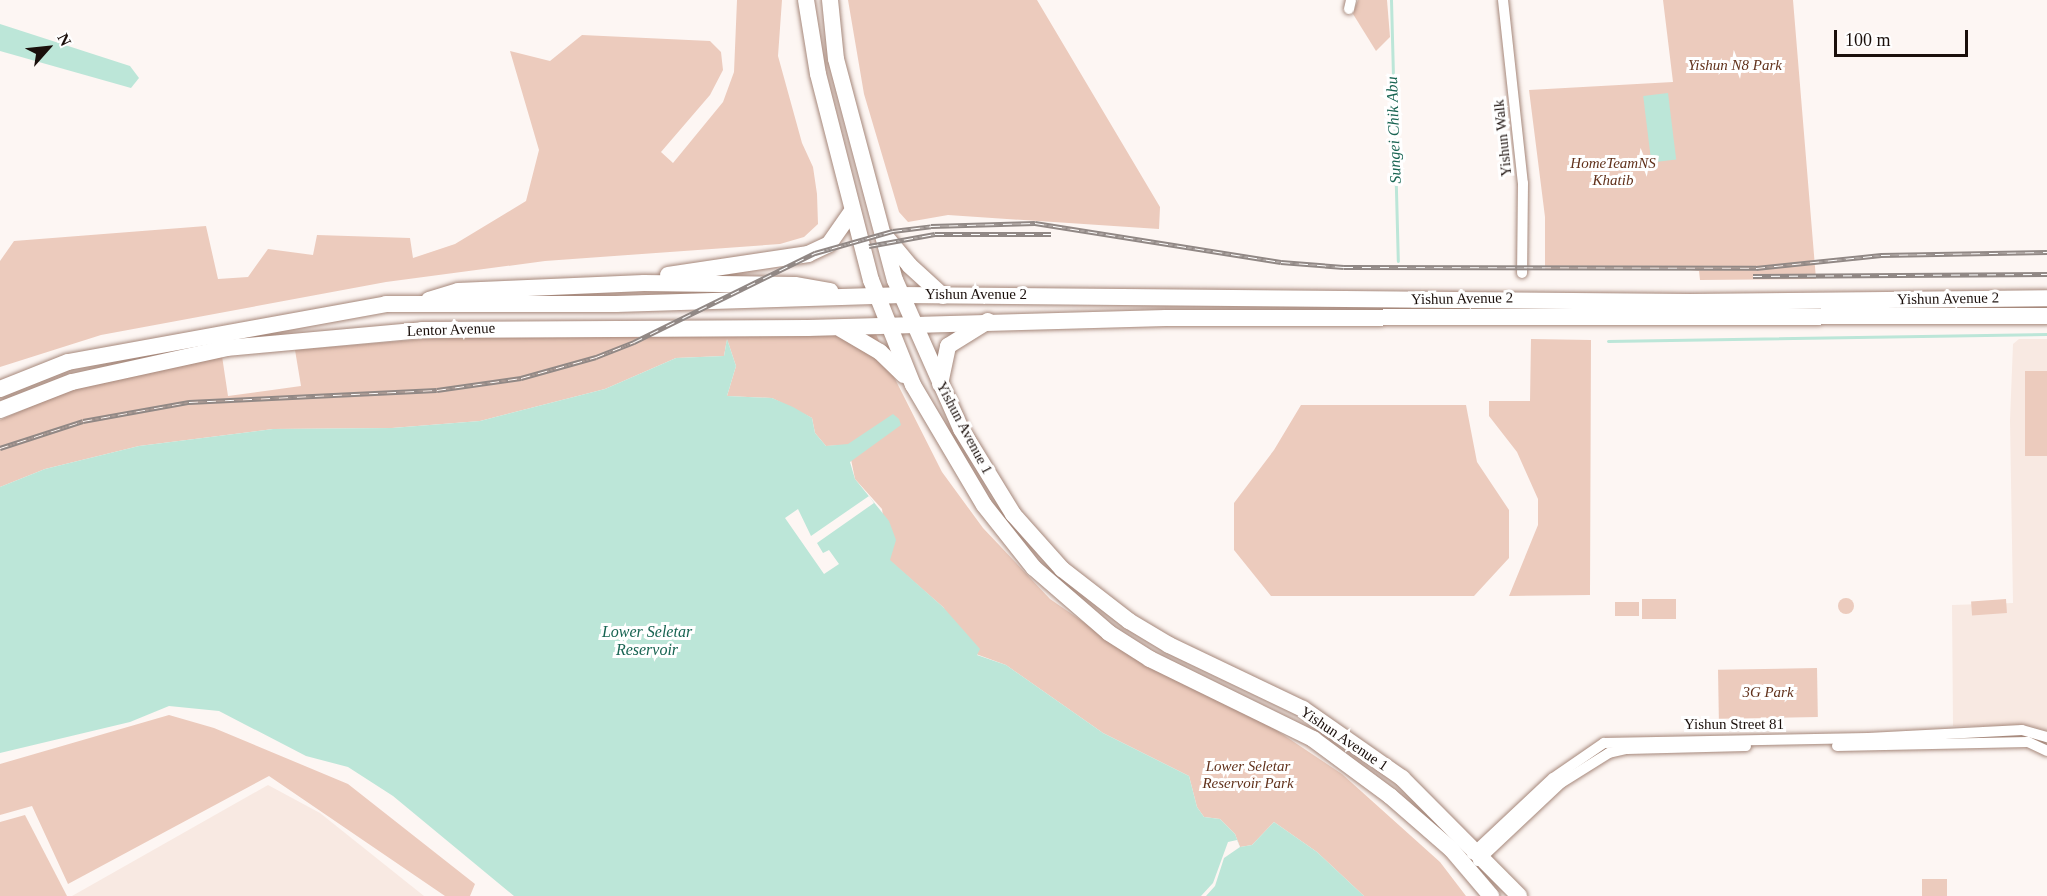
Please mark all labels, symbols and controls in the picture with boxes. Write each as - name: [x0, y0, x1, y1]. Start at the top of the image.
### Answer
- north arrow: [18, 18, 78, 78]
- scale bar: [1837, 18, 1970, 56]
- text: 100 m: [1845, 30, 1891, 50]
- text: N: [54, 31, 75, 49]
- park label: Yishun N8 Park: [1683, 57, 1787, 75]
- water label: Sungei Chik Abu: [1382, 69, 1406, 191]
- street label: Yishun Walk: [1490, 95, 1516, 181]
- park label: HomeTeamNS Khatib: [1563, 154, 1663, 189]
- street label: Yishun Avenue 2: [919, 286, 1033, 304]
- street label: Yishun Avenue 2: [1405, 289, 1519, 309]
- street label: Yishun Avenue 2: [1891, 289, 2005, 309]
- street label: Lentor Avenue: [400, 319, 502, 341]
- street label: Yishun Avenue 1: [930, 374, 998, 482]
- water label: Lower Seletar Reservoir: [596, 622, 698, 660]
- park label: 3G Park: [1741, 684, 1795, 702]
- street label: Yishun Avenue 1: [1292, 700, 1396, 778]
- street label: Yishun Street 81: [1678, 716, 1790, 734]
- park label: Lower Seletar Reservoir Park: [1198, 757, 1298, 792]

